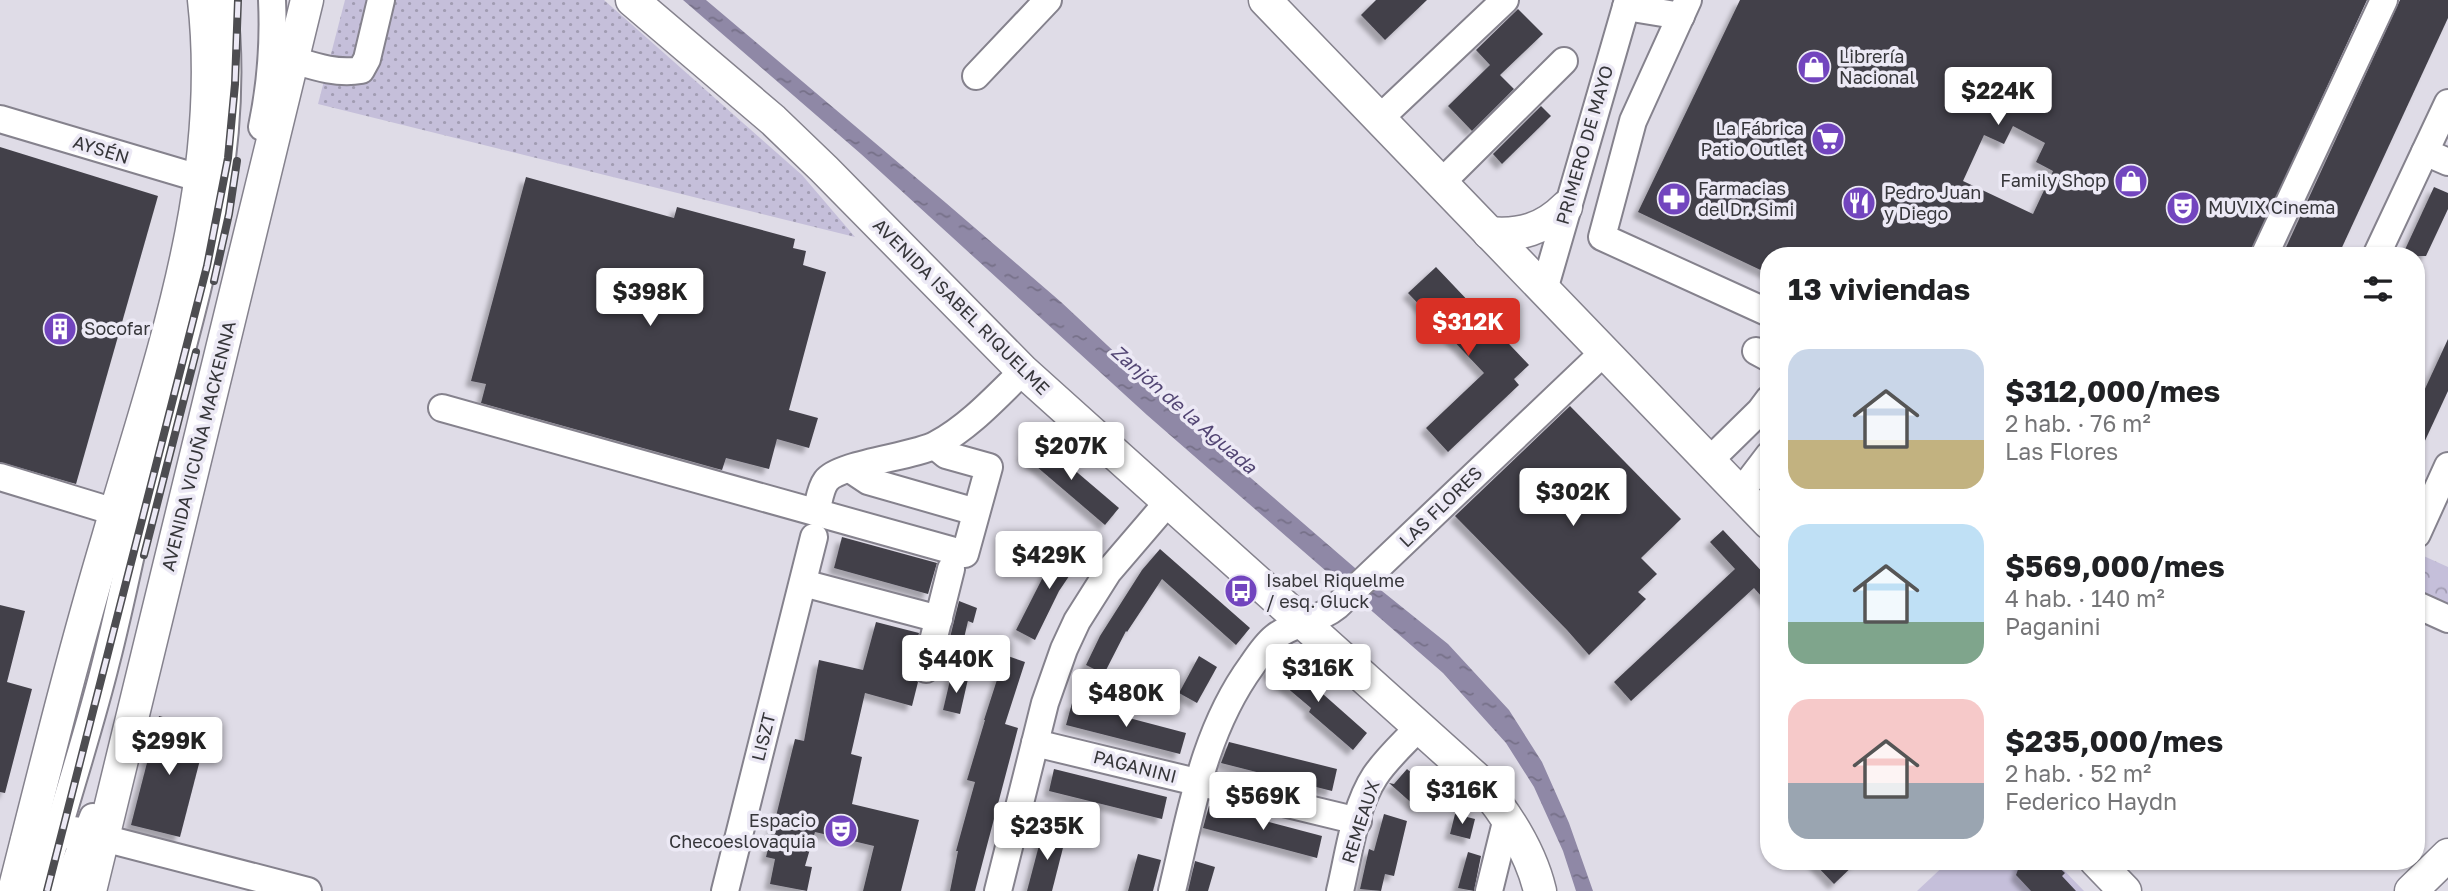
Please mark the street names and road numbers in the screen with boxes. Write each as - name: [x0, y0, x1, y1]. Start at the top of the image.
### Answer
- street label: PRIMERO DE MAYO: [1551, 63, 1617, 227]
- street label: AYSÉN: [71, 130, 132, 168]
- street label: AVENIDA ISABEL RIQUELME: [869, 213, 1055, 399]
- street label: AVENIDA VICUÑA MACKENNA: [156, 318, 240, 573]
- street label: LAS FLORES: [1394, 461, 1486, 551]
- street label: LISZT: [746, 710, 780, 763]
- street label: PAGANINI: [1091, 745, 1179, 787]
- street label: REMEAUX: [1336, 777, 1384, 866]

